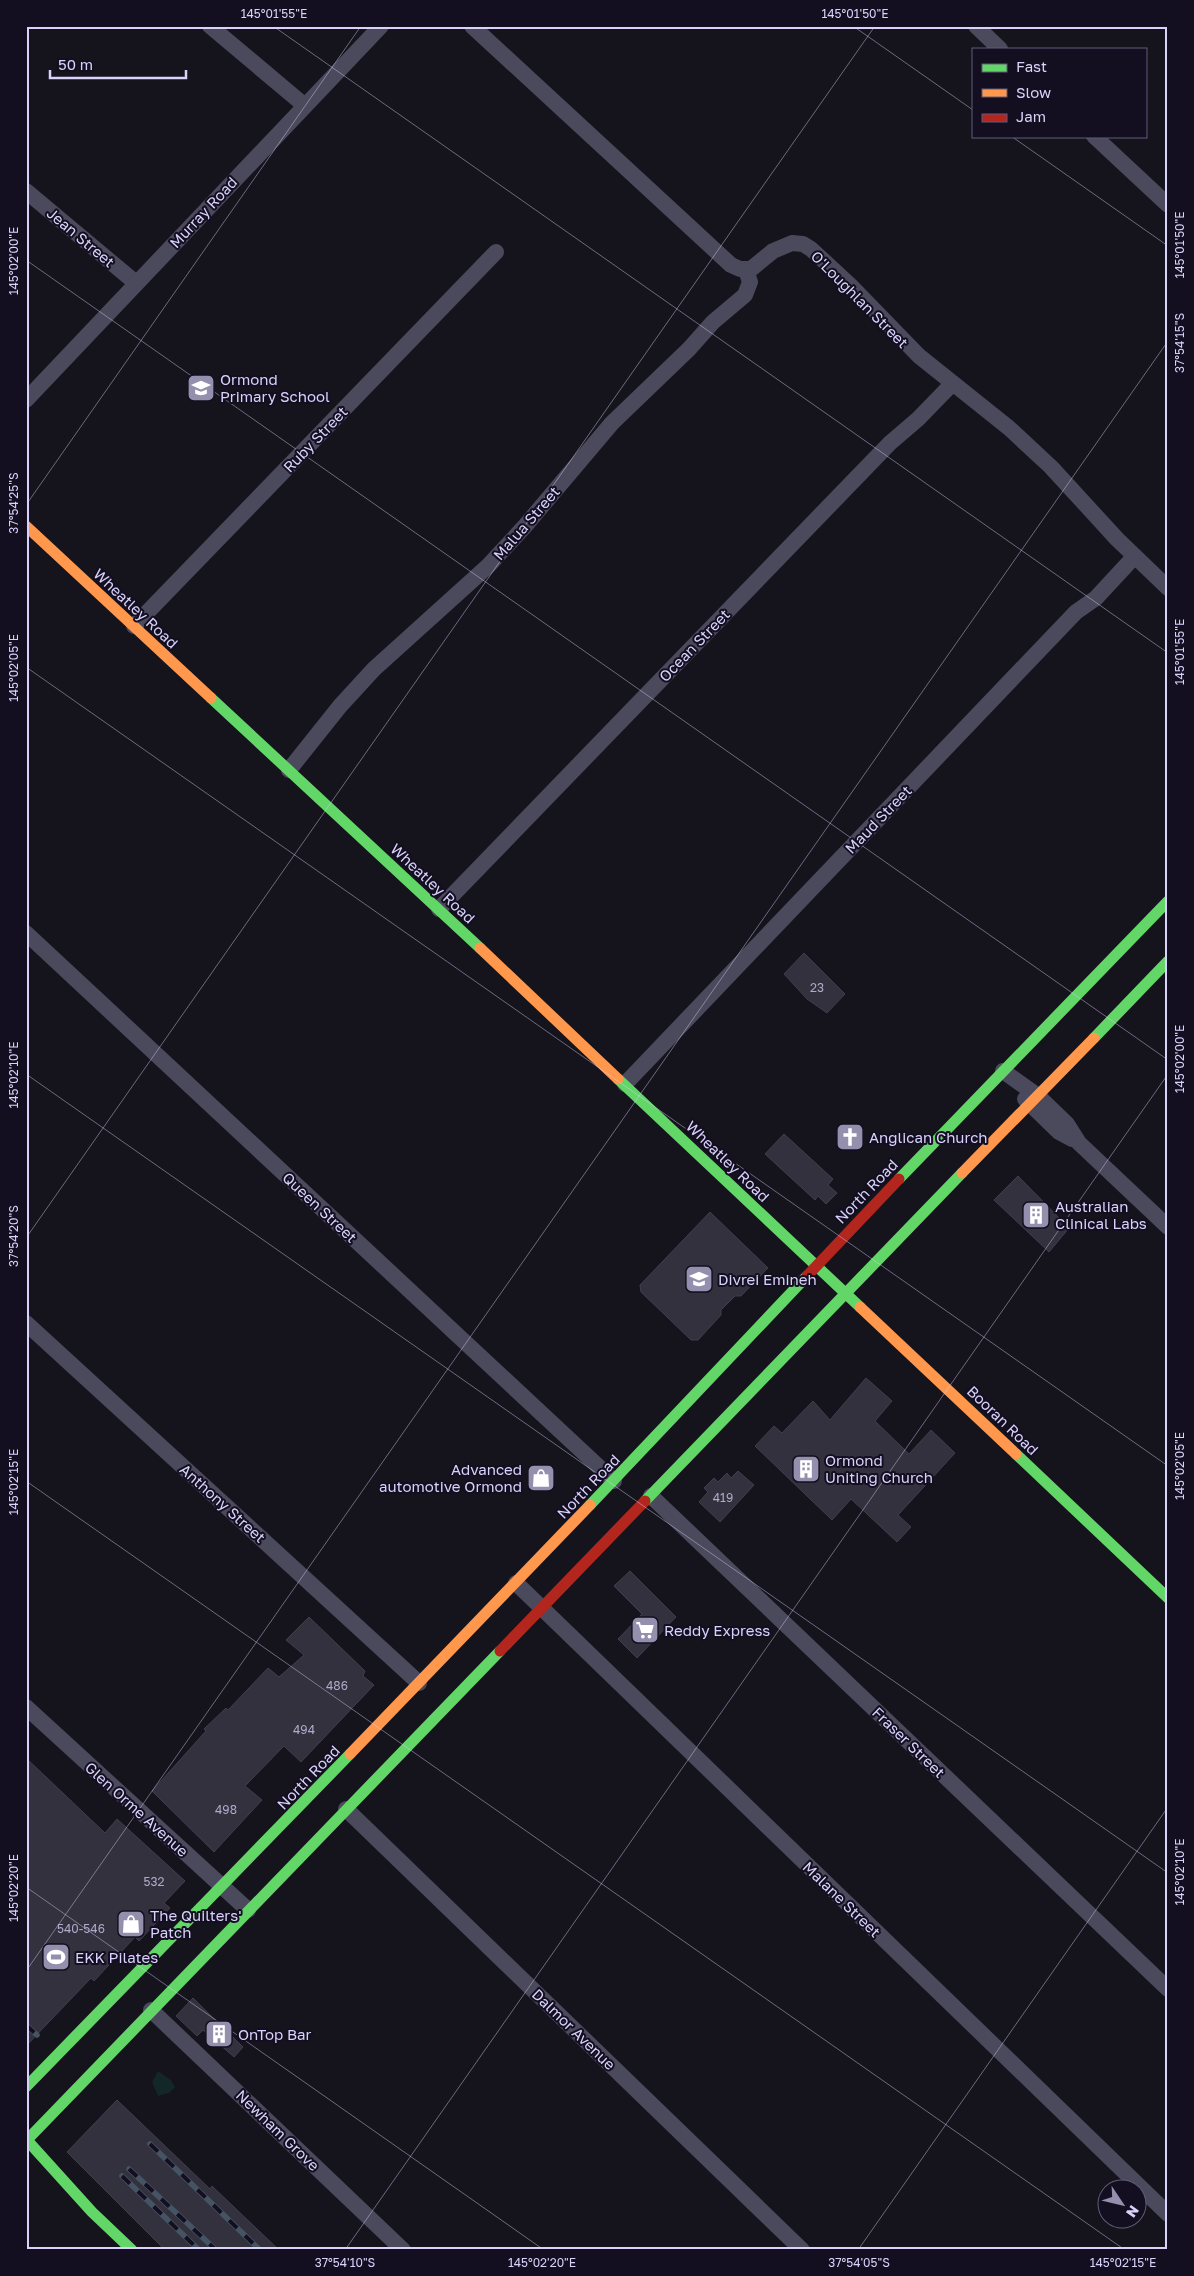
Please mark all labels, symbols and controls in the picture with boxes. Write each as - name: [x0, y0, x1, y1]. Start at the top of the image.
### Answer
- text: 145°01'55"E: [241, 6, 307, 21]
- text: 145°01'50"E: [821, 6, 889, 21]
- scale bar: [50, 48, 186, 80]
- legend: [972, 48, 1146, 138]
- text: 50 m: [58, 55, 93, 73]
- text: Fast: [1016, 57, 1047, 75]
- text: Slow: [1016, 83, 1051, 101]
- text: Jam: [1016, 107, 1046, 125]
- street label: Murray Road: [166, 173, 240, 251]
- street label: Jean Street: [43, 203, 119, 271]
- text: 145°01'50"E: [1172, 211, 1187, 279]
- text: 145°02'00"E: [6, 227, 21, 295]
- street label: O'Loughlan Street: [808, 247, 912, 351]
- text: 37°54'15"S: [1172, 313, 1187, 373]
- place label: Ormond Primary School: [220, 370, 330, 405]
- school or university icon: Ormond Primary School: [186, 373, 216, 403]
- street label: Ruby Street: [279, 402, 351, 476]
- text: 37°54'25"S: [6, 472, 21, 534]
- street label: Malua Street: [489, 482, 563, 564]
- street label: Wheatley Road: [90, 564, 182, 652]
- street label: Ocean Street: [655, 605, 733, 685]
- text: 145°01'55"E: [1172, 619, 1187, 685]
- text: 145°02'05"E: [6, 634, 21, 702]
- street label: Maud Street: [841, 781, 915, 857]
- street label: Wheatley Road: [387, 839, 479, 927]
- house number: 23: [810, 980, 824, 995]
- text: 145°02'00"E: [1172, 1025, 1187, 1093]
- text: 145°02'10"E: [6, 1041, 21, 1109]
- street label: Wheatley Road: [683, 1117, 773, 1205]
- church icon: Anglican Church: [835, 1122, 865, 1152]
- place label: Anglican Church: [869, 1128, 988, 1146]
- street label: North Road: [831, 1155, 901, 1227]
- street label: Queen Street: [279, 1168, 361, 1246]
- place label: Australian Clinical Labs: [1055, 1197, 1147, 1232]
- building icon: Australian Clinical Labs: [1021, 1200, 1051, 1230]
- text: 37°54'20"S: [6, 1205, 21, 1267]
- school or university icon: Divrei Emineh: [684, 1264, 714, 1294]
- place label: Divrei Emineh: [718, 1270, 817, 1288]
- street label: Booran Road: [964, 1382, 1042, 1458]
- text: 145°02'05"E: [1172, 1432, 1187, 1500]
- text: 145°02'15"E: [6, 1449, 21, 1515]
- street label: North Road: [553, 1450, 623, 1522]
- place label: Ormond Uniting Church: [825, 1451, 933, 1486]
- building icon: Ormond Uniting Church: [791, 1454, 821, 1484]
- street label: Anthony Street: [177, 1460, 269, 1546]
- place label: Advanced automotive Ormond: [379, 1460, 522, 1495]
- shop icon: Advanced automotive Ormond: [526, 1463, 556, 1493]
- house number: 419: [713, 1490, 733, 1505]
- supermarket icon: Reddy Express: [630, 1615, 660, 1645]
- place label: Reddy Express: [664, 1621, 770, 1639]
- house number: 486: [326, 1678, 348, 1693]
- street label: Fraser Street: [869, 1703, 949, 1781]
- house number: 494: [293, 1722, 315, 1737]
- street label: North Road: [273, 1741, 343, 1813]
- street label: Glen Orme Avenue: [82, 1758, 192, 1860]
- house number: 498: [215, 1802, 237, 1817]
- text: 145°02'10"E: [1172, 1838, 1187, 1906]
- text: 145°02'20"E: [6, 1854, 21, 1922]
- street label: Malane Street: [800, 1858, 884, 1940]
- house number: 532: [144, 1874, 165, 1889]
- place label: The Quilters' Patch: [150, 1906, 241, 1941]
- shop icon: The Quilters' Patch: [116, 1909, 146, 1939]
- house number: 540-546: [57, 1921, 105, 1936]
- sports icon: EKK Pilates: [41, 1942, 71, 1972]
- place label: EKK Pilates: [75, 1948, 158, 1966]
- street label: Dalmor Avenue: [529, 1985, 620, 2073]
- building icon: OnTop Bar: [204, 2019, 234, 2049]
- place label: OnTop Bar: [238, 2025, 311, 2043]
- street label: Newham Grove: [233, 2086, 324, 2174]
- north arrow: [1096, 2178, 1146, 2228]
- text: N: [1123, 2203, 1143, 2221]
- text: 37°54'10"S: [315, 2255, 376, 2270]
- text: 145°02'20"E: [508, 2255, 576, 2270]
- text: 37°54'05"S: [828, 2255, 890, 2270]
- text: 145°02'15"E: [1090, 2255, 1156, 2270]

